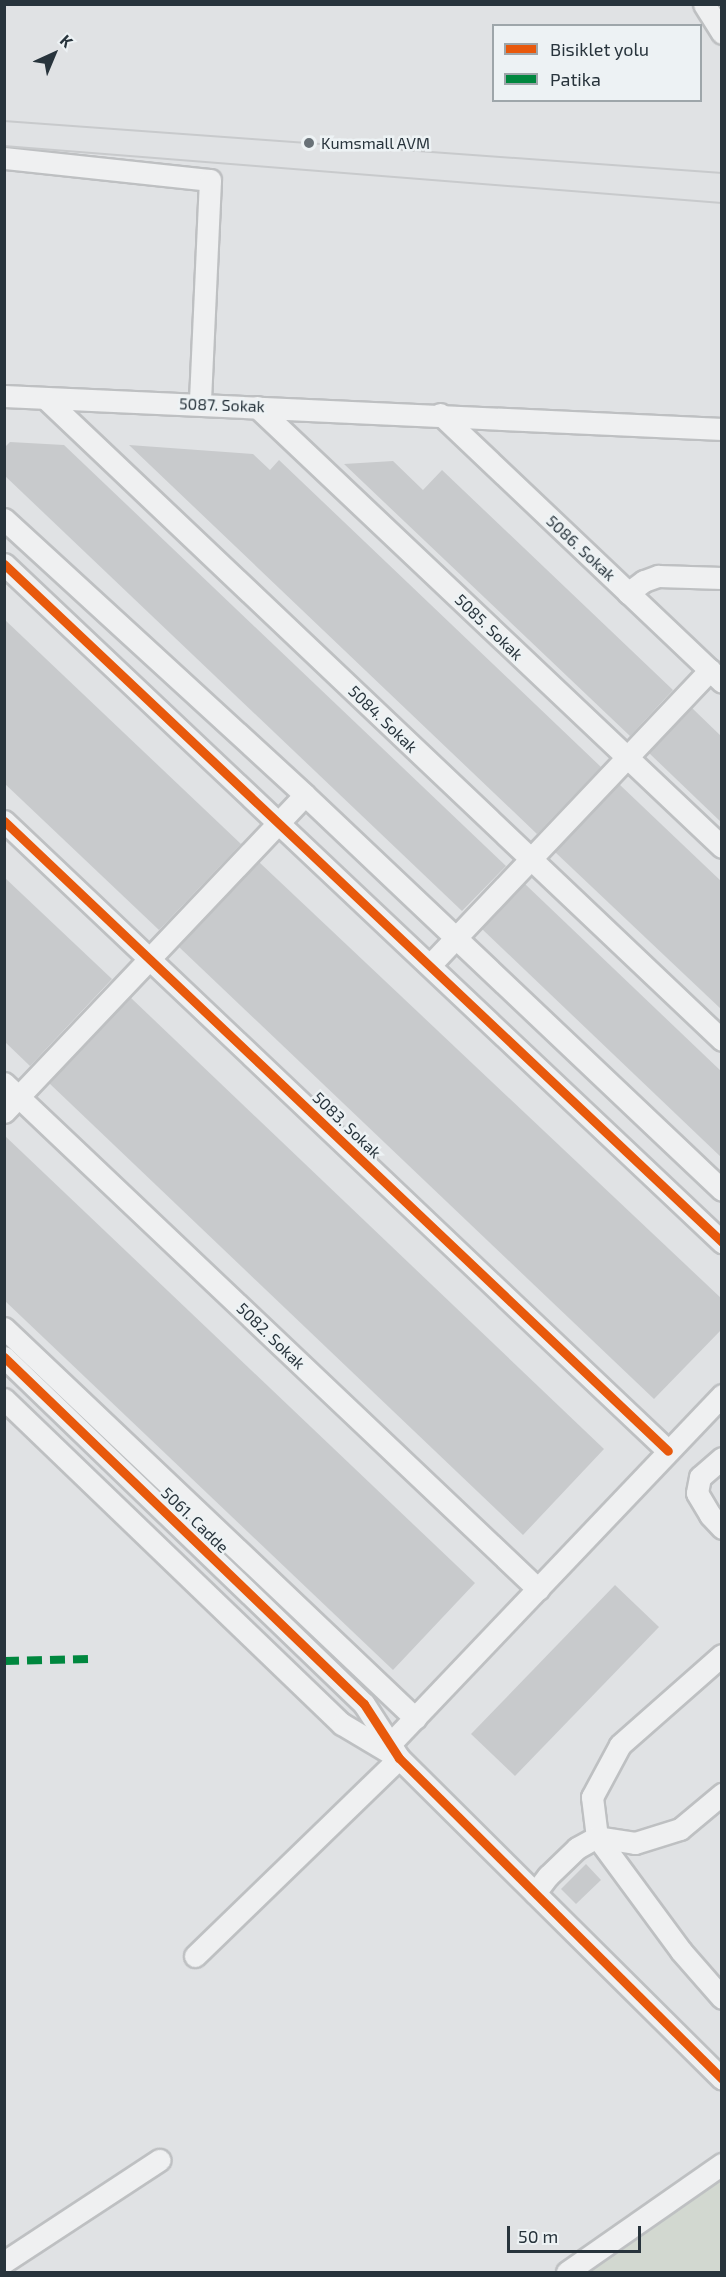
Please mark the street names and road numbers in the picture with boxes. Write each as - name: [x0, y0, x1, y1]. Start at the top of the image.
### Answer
- street label: 5087. Sokak: [179, 394, 265, 416]
- street label: 5086. Sokak: [542, 511, 620, 585]
- street label: 5085. Sokak: [451, 590, 527, 664]
- street label: 5084. Sokak: [345, 681, 421, 757]
- street label: 5083. Sokak: [309, 1088, 385, 1162]
- street label: 5082. Sokak: [233, 1299, 309, 1373]
- street label: 5061. Cadde: [157, 1483, 233, 1557]

